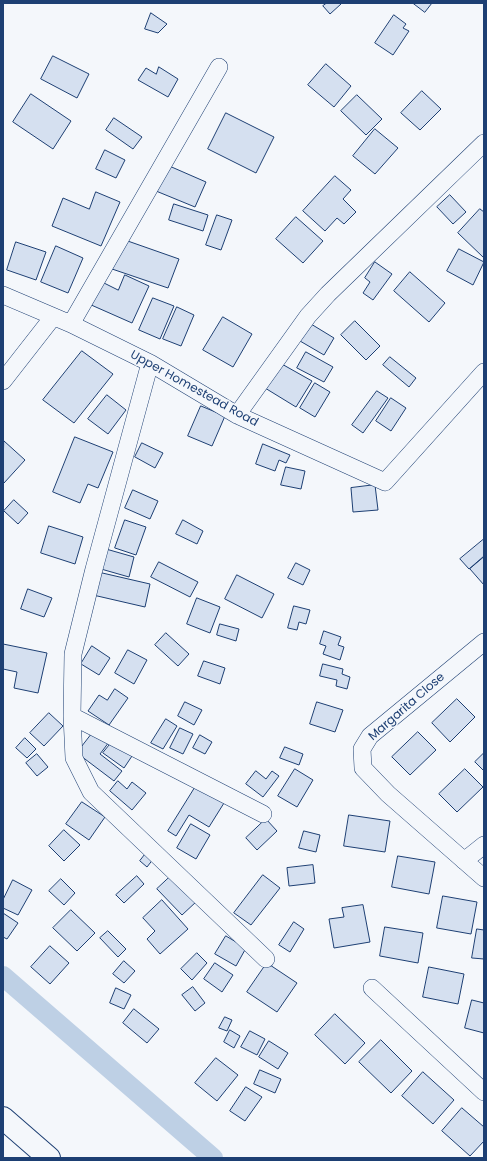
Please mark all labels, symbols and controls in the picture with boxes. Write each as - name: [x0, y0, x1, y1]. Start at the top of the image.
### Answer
- street label: Upper Homestead Road: [128, 348, 260, 430]
- street label: Margarita Close: [366, 670, 448, 744]

